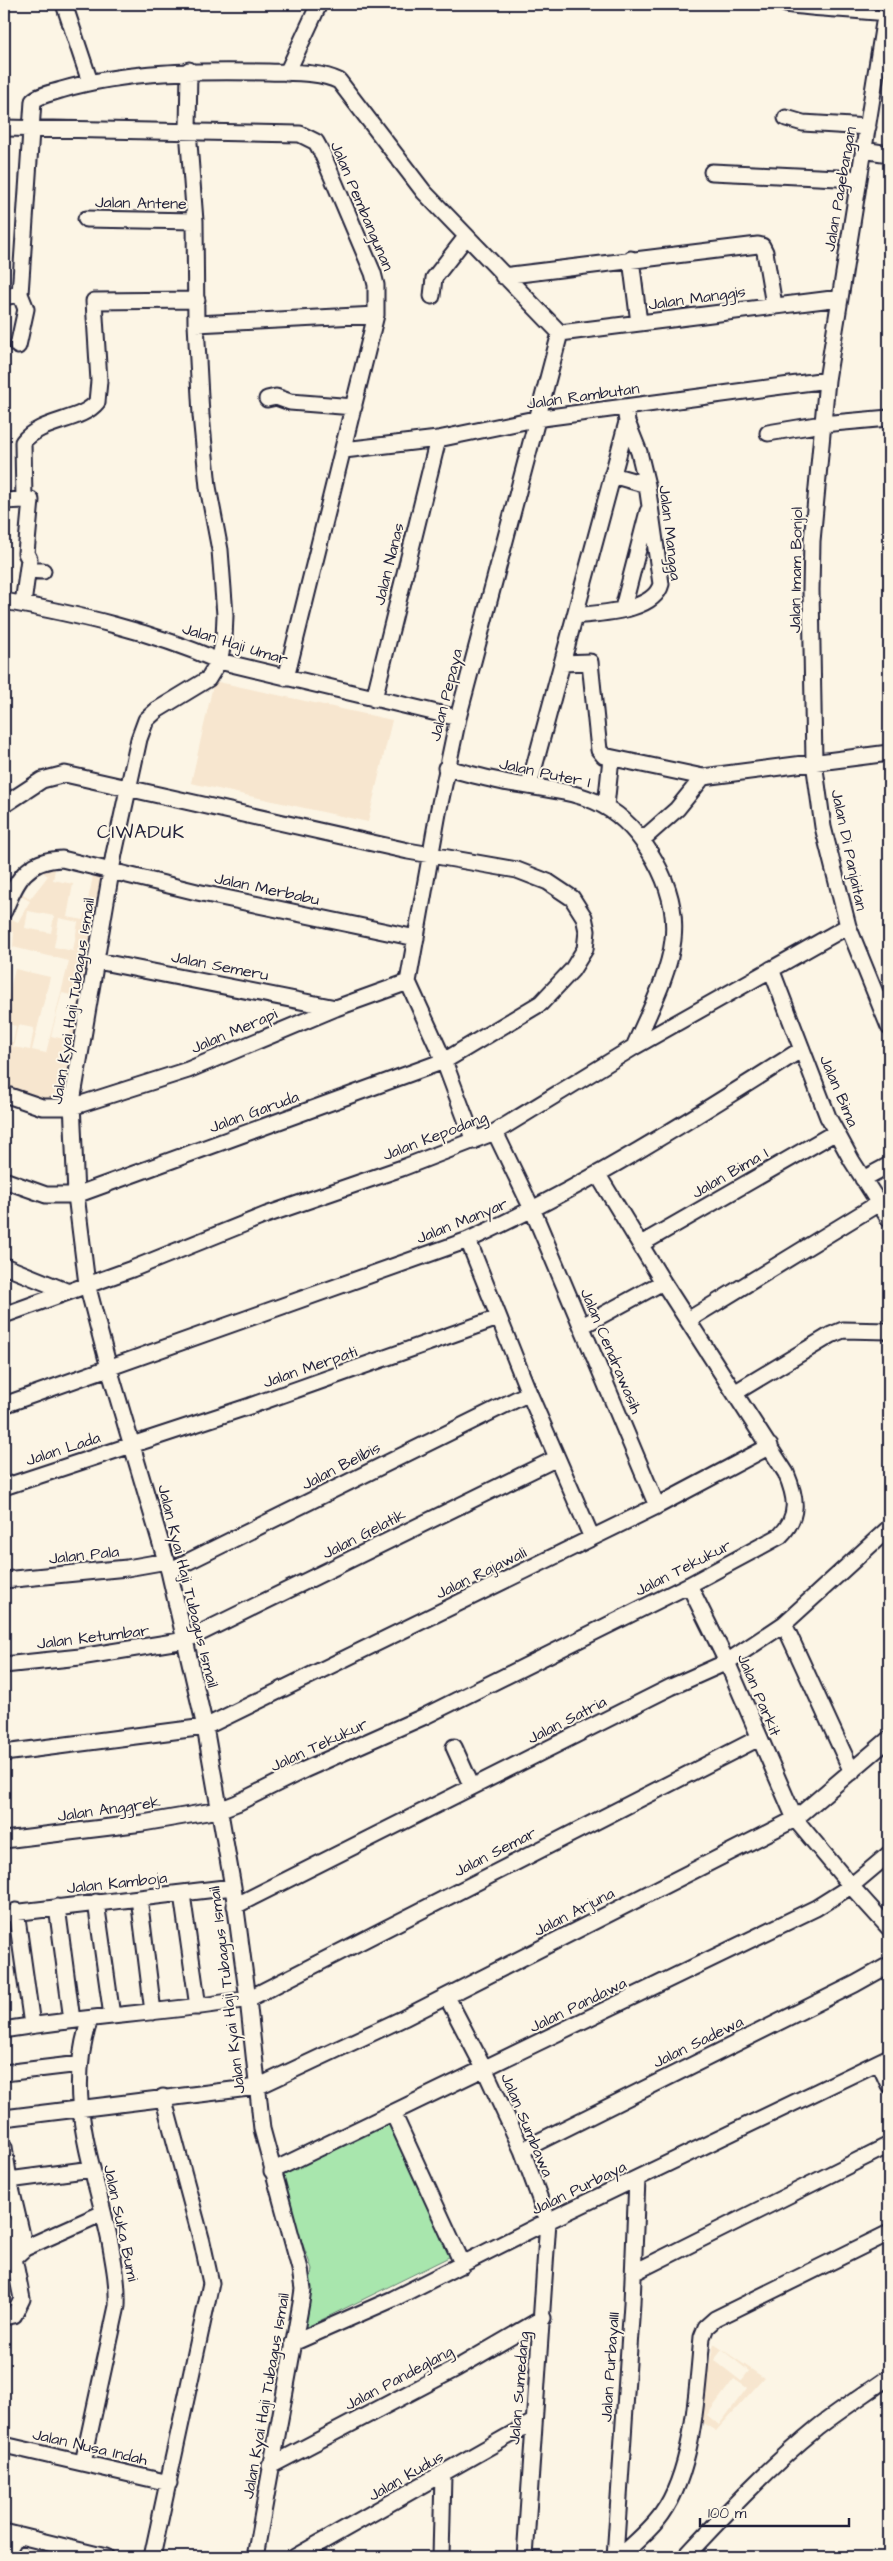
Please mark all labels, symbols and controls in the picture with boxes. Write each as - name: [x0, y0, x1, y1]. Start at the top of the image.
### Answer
- street label: Jalan Pagebangan: [818, 125, 863, 253]
- street label: Jalan Pembangunan: [324, 138, 399, 274]
- street label: Jalan Antene: [95, 191, 187, 215]
- street label: Jalan Manggis: [647, 280, 747, 317]
- street label: Jalan Rambutan: [525, 377, 641, 415]
- street label: Jalan Mangga: [652, 484, 687, 582]
- street label: Jalan Imam Bonjol: [784, 507, 808, 633]
- street label: Jalan Nanas: [368, 521, 410, 607]
- street label: Jalan Haji Umar: [179, 617, 291, 671]
- street label: Jalan Pepaya: [424, 646, 469, 744]
- street label: Jalan Puter I: [497, 753, 593, 793]
- street label: Jalan Di Panjaitan: [825, 787, 873, 913]
- district label: CIWADUK: [97, 819, 185, 846]
- street label: Jalan Merbabu: [213, 867, 321, 911]
- street label: Jalan Kyai Haji Tubagus Ismail: [46, 896, 101, 1106]
- street label: Jalan Semeru: [169, 946, 271, 986]
- street label: Jalan Merapi: [187, 1003, 281, 1059]
- street label: Jalan Bima: [814, 1052, 864, 1130]
- street label: Jalan Garuda: [206, 1086, 302, 1138]
- street label: Jalan Kepodang: [379, 1106, 491, 1167]
- street label: Jalan Bima I: [688, 1142, 772, 1204]
- street label: Jalan Manyar: [413, 1193, 512, 1250]
- street label: Jalan Cendrawasih: [575, 1285, 647, 1417]
- street label: Jalan Merpati: [260, 1340, 361, 1393]
- street label: Jalan Lada: [23, 1427, 103, 1471]
- street label: Jalan Belibis: [298, 1437, 384, 1495]
- street label: Jalan Kyai Haji Tubagus Ismail: [151, 1482, 224, 1690]
- street label: Jalan Gelatik: [319, 1504, 410, 1564]
- street label: Jalan Tekukur: [631, 1534, 735, 1602]
- street label: Jalan Pala: [48, 1540, 120, 1570]
- street label: Jalan Rajawali: [432, 1541, 530, 1604]
- street label: Jalan Ketumbar: [36, 1619, 151, 1655]
- street label: Jalan Parkit: [732, 1650, 786, 1740]
- street label: Jalan Satria: [524, 1691, 610, 1749]
- street label: Jalan Tekukur: [267, 1713, 371, 1777]
- street label: Jalan Anggrek: [56, 1791, 162, 1828]
- street label: Jalan Semar: [450, 1822, 540, 1882]
- street label: Jalan Kamboja: [66, 1867, 168, 1899]
- street label: Jalan Arjuna: [530, 1882, 618, 1942]
- street label: Jalan Kyai Haji Tubagus Ismail: [203, 1885, 252, 2095]
- street label: Jalan Pandawa: [526, 1972, 630, 2038]
- street label: Jalan Sadewa: [649, 2011, 747, 2073]
- street label: Jalan Sumbawa: [495, 2070, 559, 2180]
- street label: Jalan Purbaya: [528, 2156, 630, 2221]
- street label: Jalan Suka Bumi: [98, 2163, 144, 2284]
- street label: Jalan Kyai Haji Tubagus Ismail: [237, 2291, 296, 2501]
- street label: Jalan PurbayaIII: [595, 2311, 626, 2423]
- street label: Jalan Sumedang: [503, 2330, 536, 2446]
- street label: Jalan Pandeglang: [341, 2340, 458, 2417]
- street label: Jalan Nusa Indah: [30, 2423, 150, 2471]
- street label: Jalan Kudus: [364, 2446, 448, 2506]
- scale bar: [700, 2496, 849, 2528]
- text: 100 m: [708, 2503, 747, 2524]

